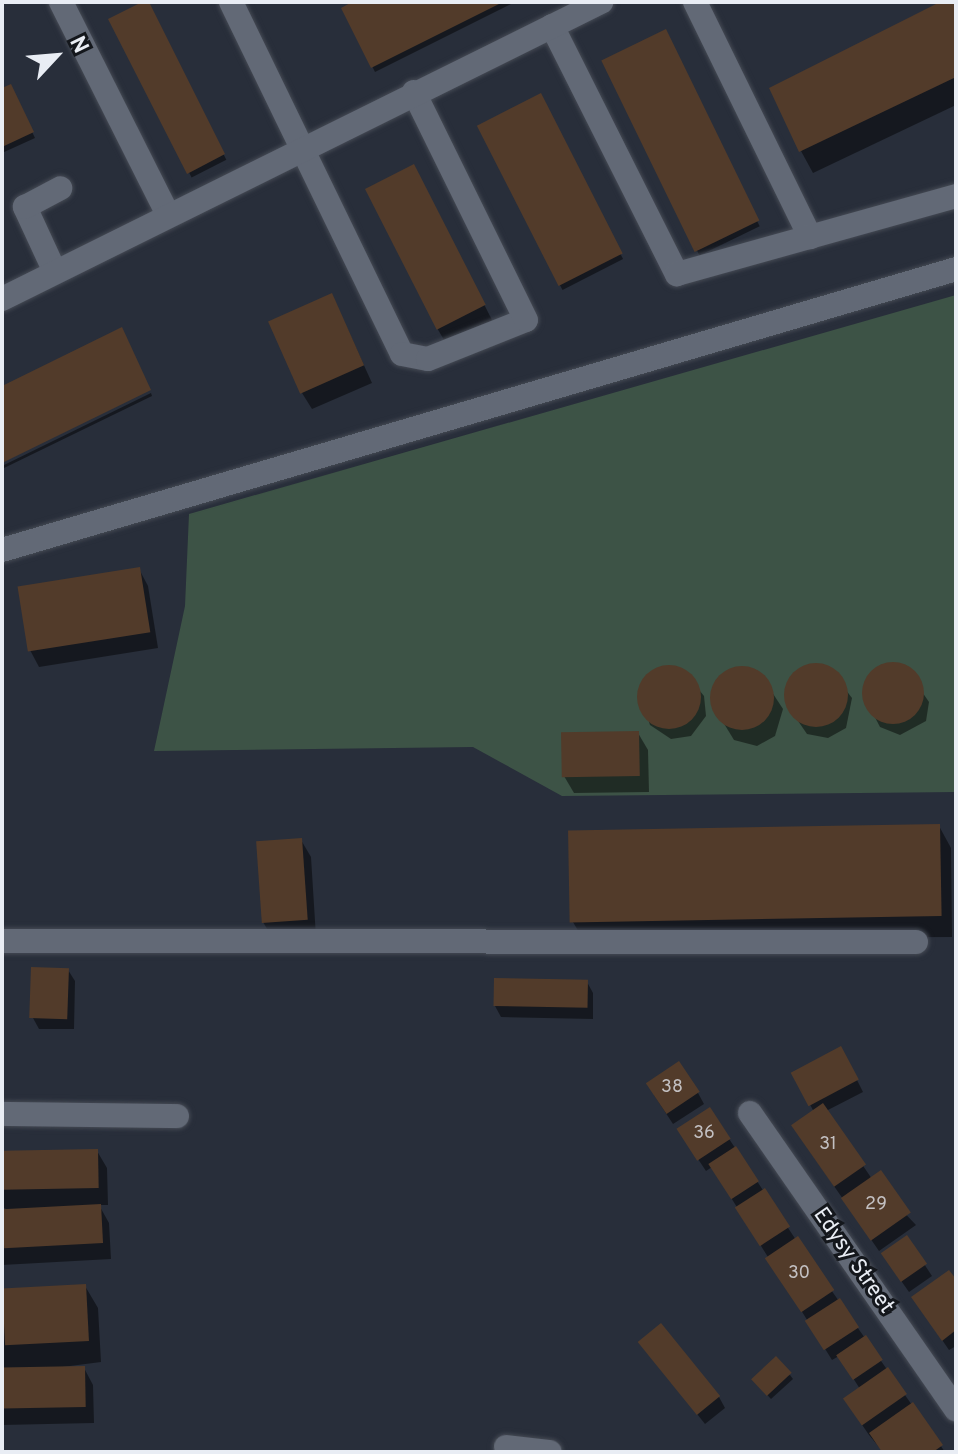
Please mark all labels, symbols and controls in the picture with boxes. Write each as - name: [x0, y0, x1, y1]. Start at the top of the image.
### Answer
- north arrow: [16, 16, 96, 96]
- text: N: [62, 32, 94, 58]
- house number: 38: [661, 1077, 683, 1099]
- house number: 36: [693, 1123, 715, 1145]
- house number: 31: [819, 1134, 837, 1156]
- house number: 29: [865, 1194, 887, 1216]
- street label: Edysy Street: [807, 1203, 899, 1319]
- house number: 30: [788, 1263, 810, 1285]

